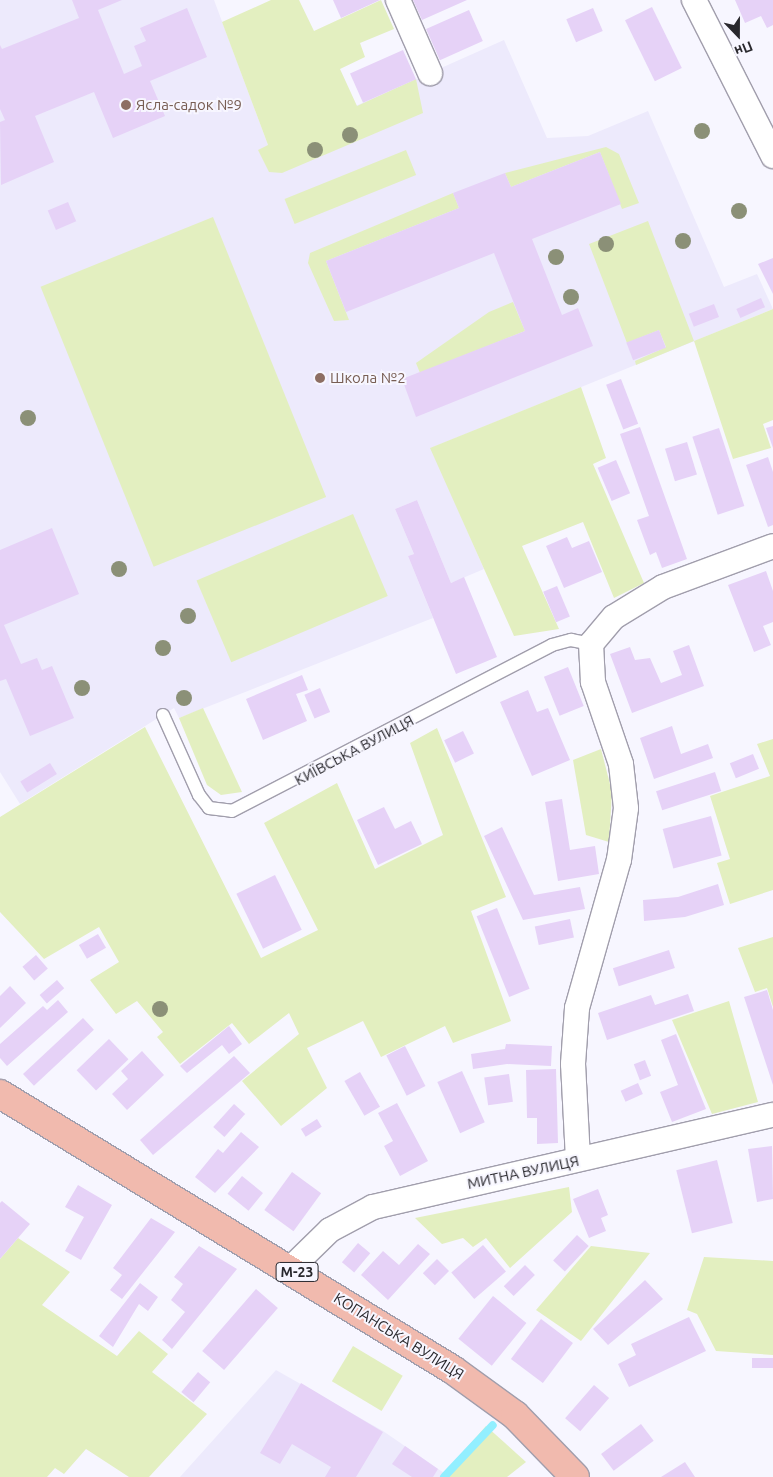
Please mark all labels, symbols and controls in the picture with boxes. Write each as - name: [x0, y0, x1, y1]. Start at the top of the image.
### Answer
- north arrow: [713, 10, 763, 60]
- text: Пн: [732, 38, 755, 60]
- place label: Ясла-садок №9: [136, 96, 242, 114]
- marker: Ясла-садок №9: [120, 99, 132, 111]
- place label: Школа №2: [330, 369, 406, 387]
- marker: Школа №2: [314, 372, 326, 384]
- street label: КИЇВСЬКА ВУЛИЦЯ: [291, 711, 417, 789]
- street label: МИТНА ВУЛИЦЯ: [465, 1151, 581, 1193]
- road number: М-23: [274, 1260, 320, 1284]
- street label: КОПАНСЬКА ВУЛИЦЯ: [331, 1289, 467, 1383]

